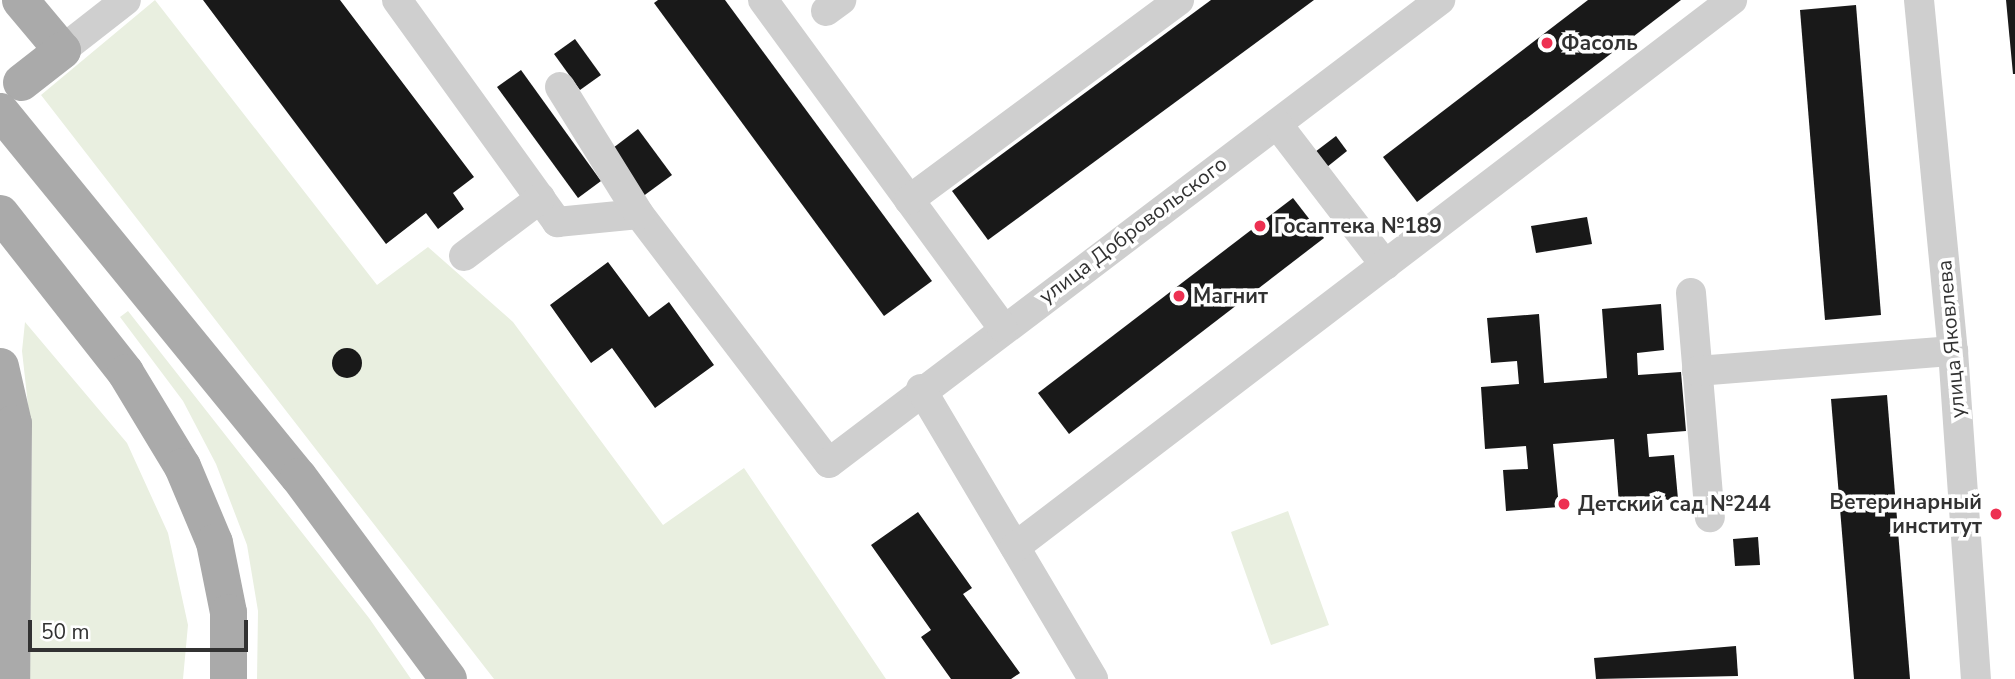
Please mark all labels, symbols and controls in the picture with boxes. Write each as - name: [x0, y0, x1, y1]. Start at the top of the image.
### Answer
- place label: Фасоль: [1561, 30, 1638, 56]
- marker: Фасоль: [1539, 35, 1555, 51]
- street label: улица Добровольского: [1034, 151, 1232, 309]
- place label: Госаптека №189: [1274, 213, 1442, 239]
- marker: Госаптека №189: [1252, 218, 1268, 234]
- street label: улица Яковлева: [1932, 259, 1970, 419]
- place label: Магнит: [1193, 283, 1268, 309]
- marker: Магнит: [1171, 288, 1187, 304]
- place label: Ветеринарный институт: [1830, 489, 1982, 539]
- place label: Детский сад №244: [1578, 491, 1771, 517]
- marker: Детский сад №244: [1556, 496, 1572, 512]
- marker: Ветеринарный институт: [1988, 506, 2004, 522]
- scale bar: [32, 606, 252, 650]
- text: 50 m: [41, 618, 90, 646]

